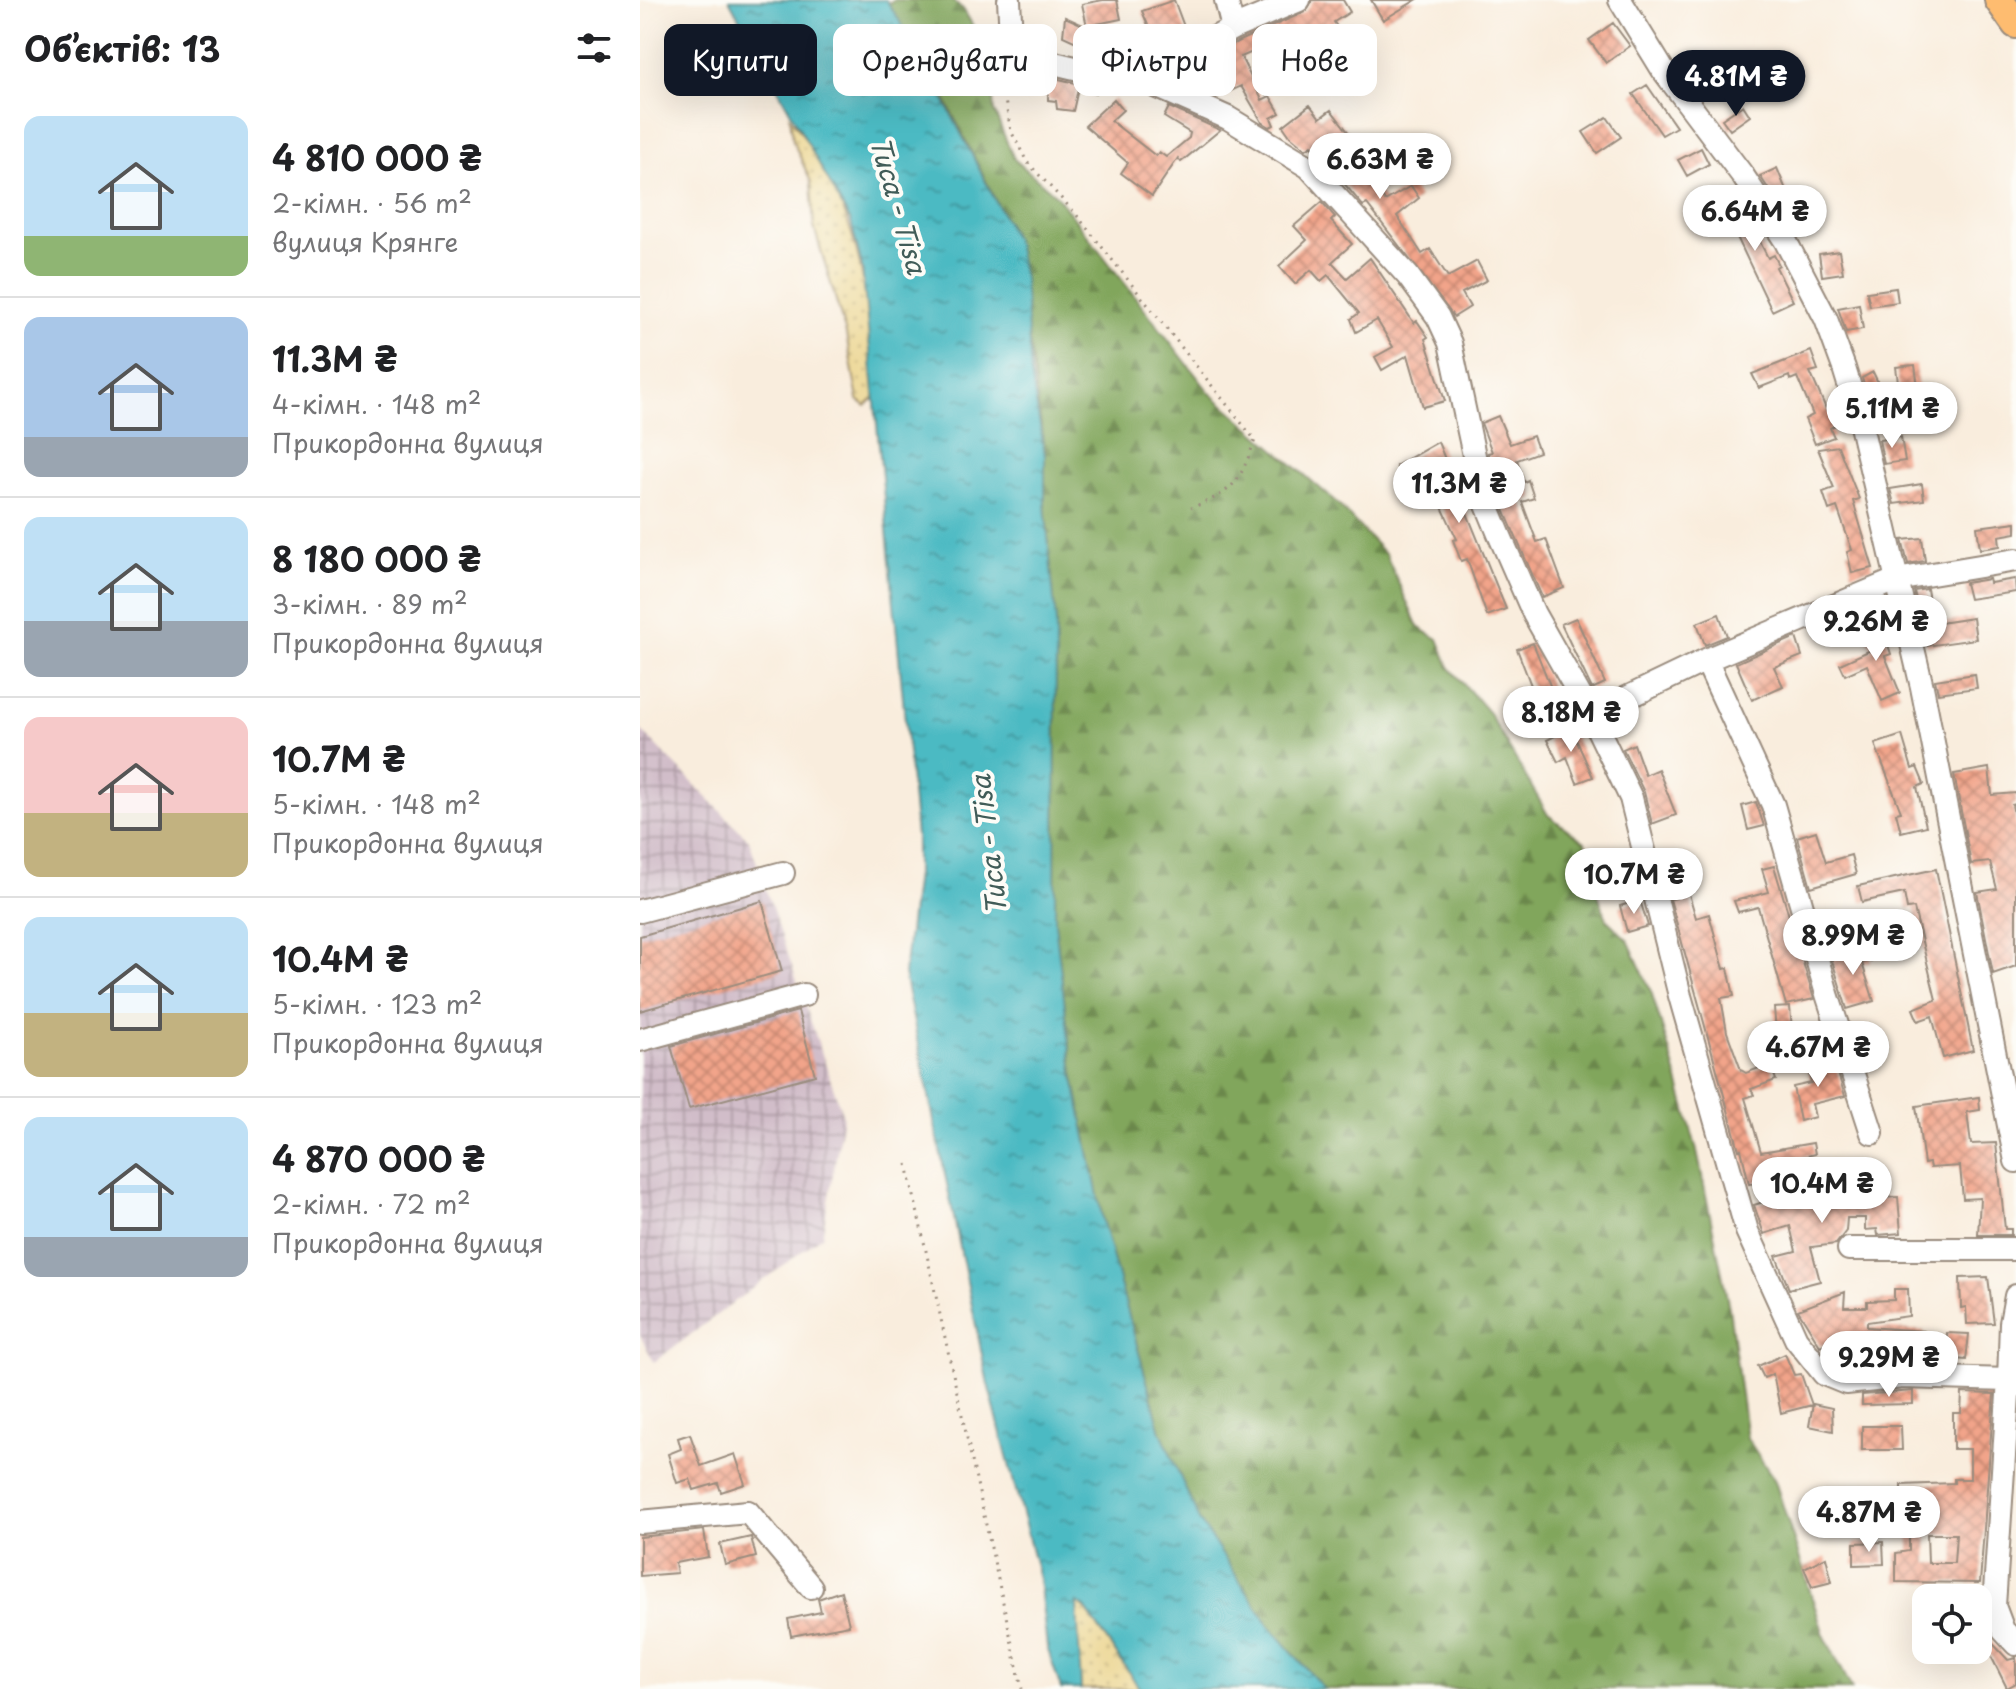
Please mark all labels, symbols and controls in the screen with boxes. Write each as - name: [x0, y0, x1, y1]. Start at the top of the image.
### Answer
- text: Об’єктів: 13: [24, 22, 220, 74]
- chip: Купити: [664, 24, 817, 96]
- chip: Орендувати: [833, 24, 1057, 96]
- chip: Фільтри: [1073, 24, 1236, 96]
- chip: Нове: [1252, 24, 1377, 96]
- icon: filters: [572, 26, 616, 70]
- pin: 4.81M ₴: [1662, 50, 1810, 118]
- text: 4.81M ₴: [1684, 56, 1788, 95]
- text: 4 810 000 ₴: [272, 131, 482, 183]
- water label: Тиса - Tisa: [861, 132, 937, 279]
- pin: 6.63M ₴: [1306, 133, 1454, 201]
- text: 6.63M ₴: [1326, 139, 1434, 178]
- icon: home: [88, 148, 184, 244]
- text: 2-кімн. · 56 m²: [272, 183, 472, 222]
- pin: 6.64M ₴: [1681, 185, 1829, 253]
- text: 6.64M ₴: [1701, 191, 1809, 230]
- text: вулиця Крянге: [272, 222, 458, 261]
- text: 11.3M ₴: [272, 332, 398, 384]
- icon: home: [88, 349, 184, 445]
- pin: 5.11M ₴: [1818, 382, 1966, 450]
- text: 4-кімн. · 148 m²: [272, 384, 481, 423]
- text: 5.11M ₴: [1844, 388, 1940, 427]
- text: Прикордонна вулиця: [272, 423, 544, 462]
- pin: 11.3M ₴: [1385, 457, 1533, 525]
- text: 11.3M ₴: [1411, 463, 1507, 502]
- text: 8 180 000 ₴: [272, 532, 481, 584]
- icon: home: [88, 549, 184, 645]
- text: 3-кімн. · 89 m²: [272, 584, 468, 623]
- pin: 9.26M ₴: [1802, 595, 1950, 663]
- text: 9.26M ₴: [1823, 601, 1929, 640]
- text: Прикордонна вулиця: [272, 623, 544, 662]
- pin: 8.18M ₴: [1497, 686, 1645, 754]
- text: 8.18M ₴: [1521, 692, 1621, 731]
- text: 10.7M ₴: [272, 732, 405, 784]
- icon: home: [88, 749, 184, 845]
- water label: Тиса - Tisa: [960, 772, 1016, 917]
- text: 5-кімн. · 148 m²: [272, 784, 481, 823]
- text: Прикордонна вулиця: [272, 823, 544, 862]
- pin: 10.7M ₴: [1560, 848, 1708, 916]
- text: 10.7M ₴: [1583, 854, 1685, 893]
- pin: 8.99M ₴: [1779, 909, 1927, 977]
- text: 8.99M ₴: [1801, 915, 1905, 954]
- text: 10.4M ₴: [272, 932, 408, 984]
- icon: home: [88, 949, 184, 1045]
- text: 5-кімн. · 123 m²: [272, 984, 482, 1023]
- pin: 4.67M ₴: [1744, 1021, 1892, 1089]
- text: Прикордонна вулиця: [272, 1023, 544, 1062]
- text: 4.67M ₴: [1765, 1027, 1871, 1066]
- text: 4 870 000 ₴: [272, 1132, 485, 1184]
- icon: home: [88, 1149, 184, 1245]
- pin: 10.4M ₴: [1748, 1157, 1896, 1225]
- text: 10.4M ₴: [1770, 1163, 1874, 1202]
- text: 2-кімн. · 72 m²: [272, 1184, 471, 1223]
- text: Прикордонна вулиця: [272, 1223, 544, 1262]
- pin: 9.29M ₴: [1815, 1331, 1963, 1399]
- text: 9.29M ₴: [1838, 1337, 1940, 1376]
- pin: 4.87M ₴: [1795, 1486, 1943, 1554]
- text: 4.87M ₴: [1816, 1492, 1922, 1531]
- map controls: [1912, 1584, 1992, 1664]
- button: locate: [1912, 1584, 1992, 1664]

